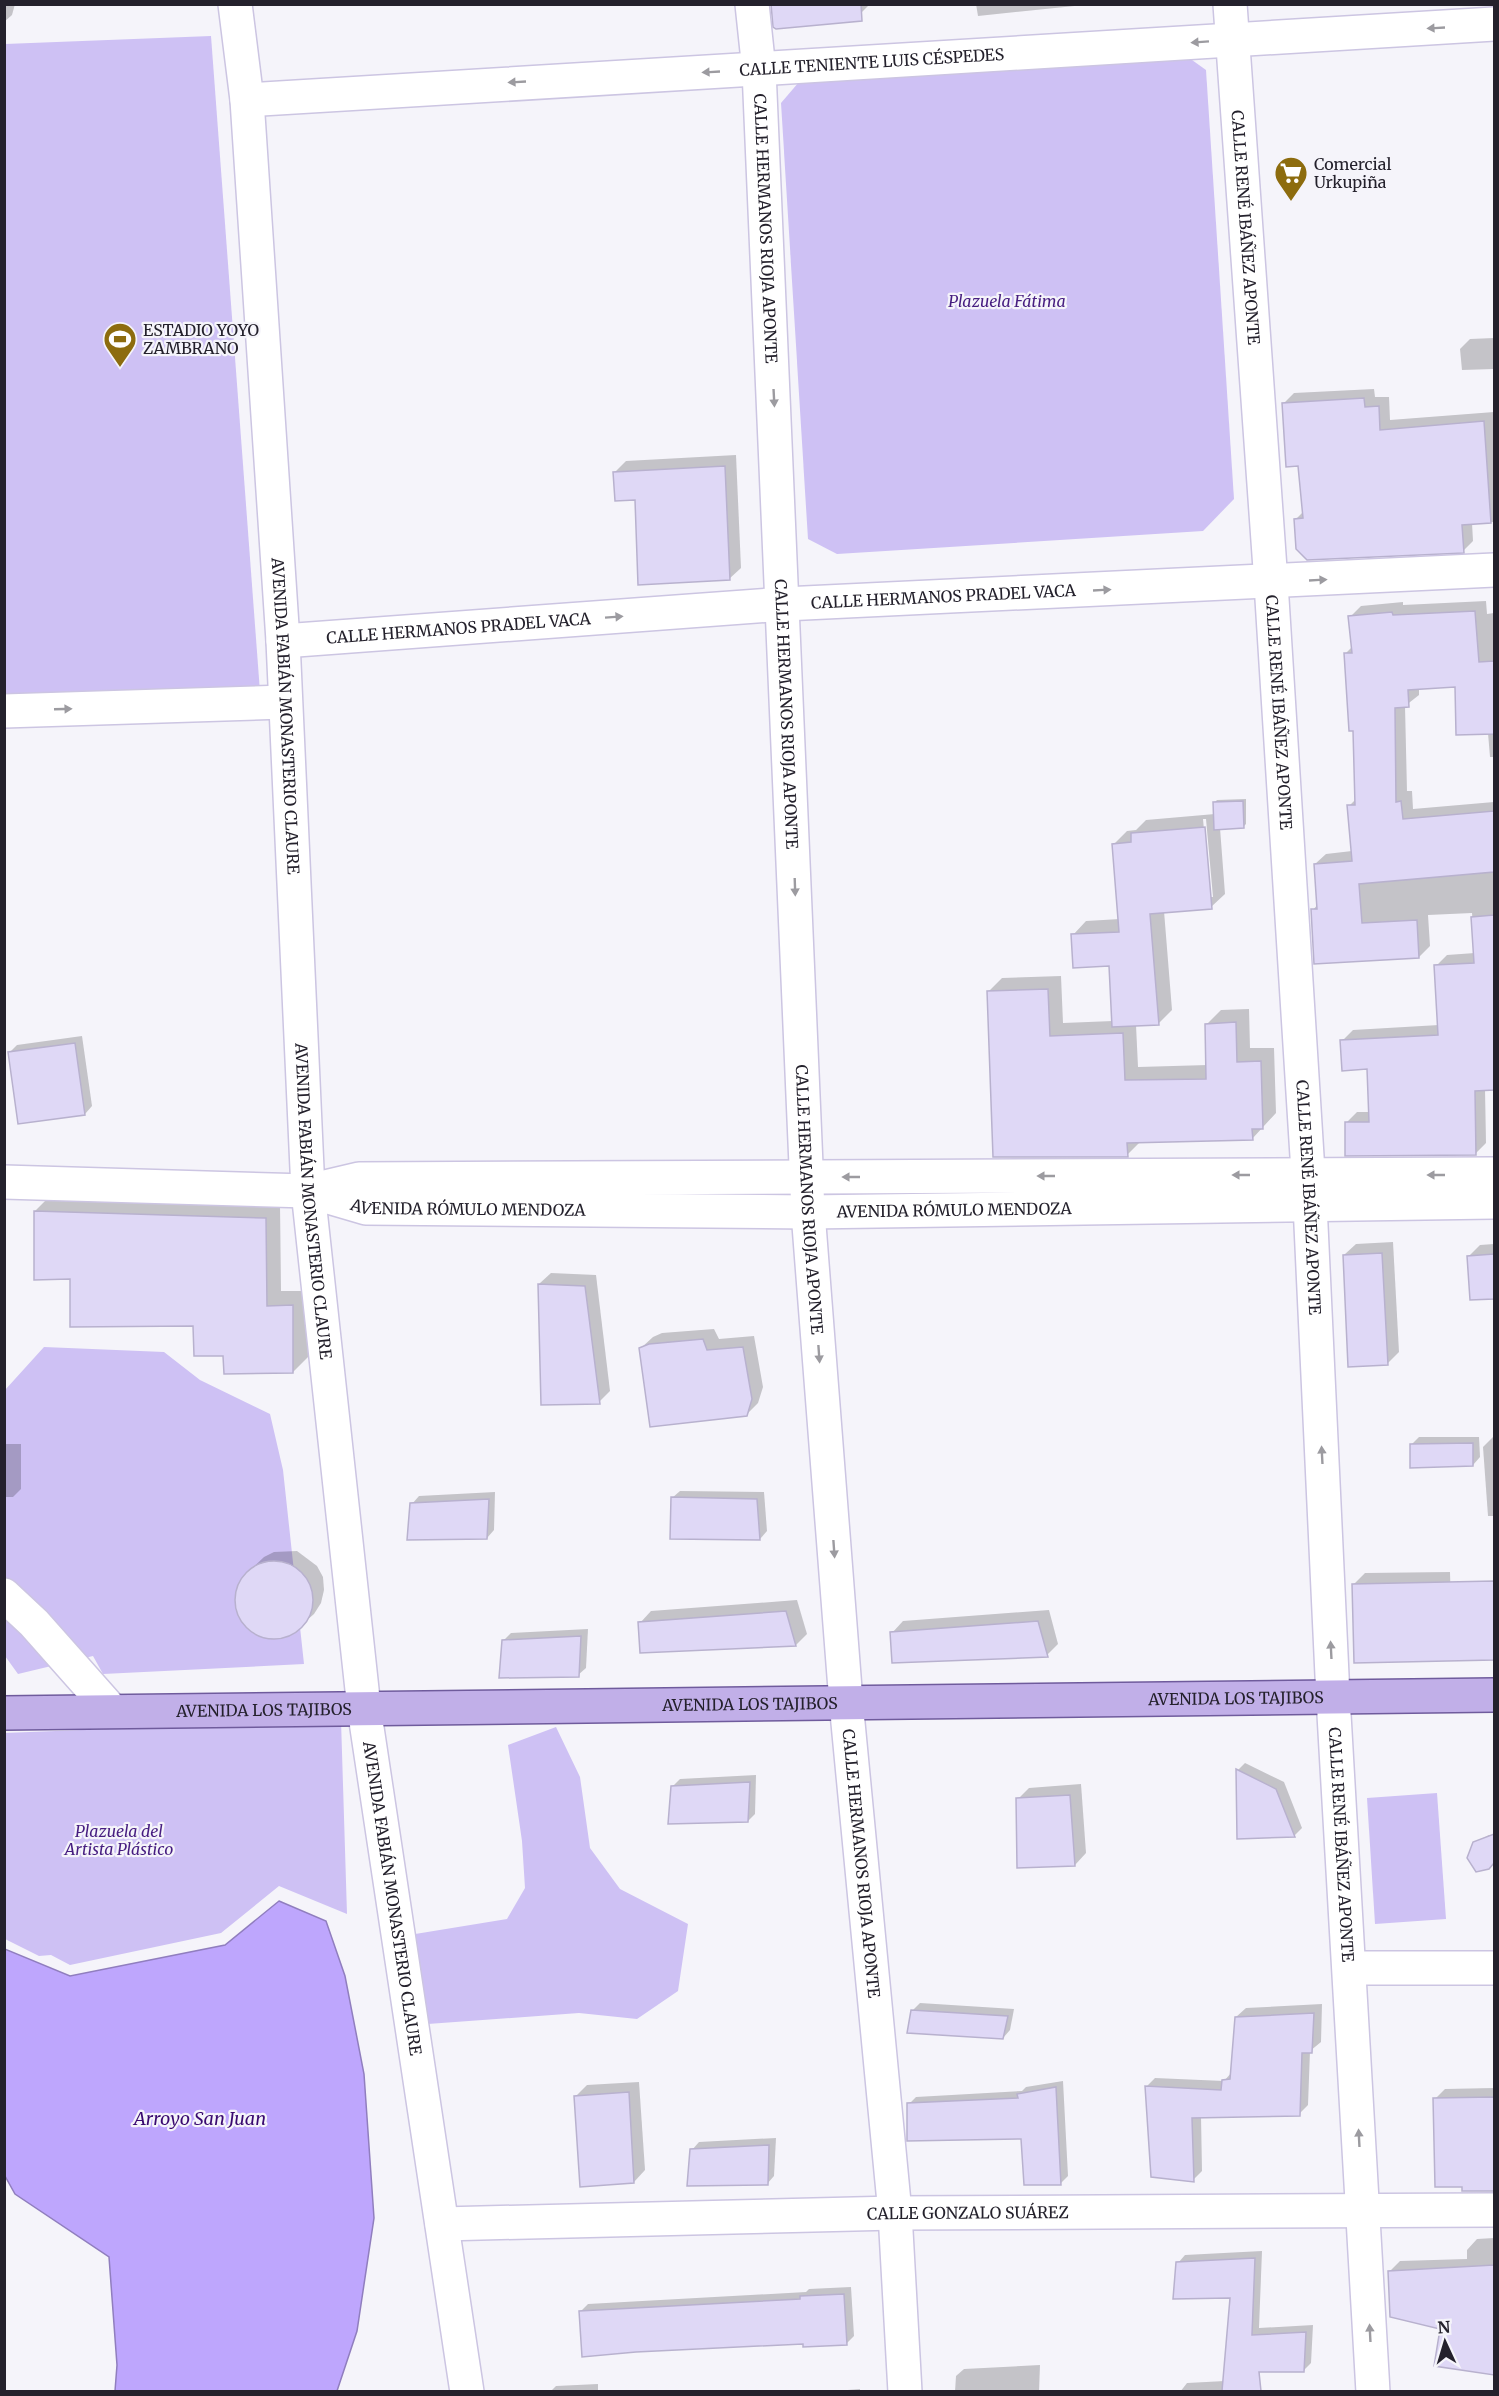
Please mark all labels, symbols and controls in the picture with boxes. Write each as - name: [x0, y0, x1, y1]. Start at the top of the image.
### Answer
- one-way arrow: [1427, 23, 1446, 32]
- one-way arrow: [1190, 37, 1209, 47]
- street label: CALLE TENIENTE LUIS CÉSPEDES: [739, 44, 1005, 80]
- one-way arrow: [702, 68, 721, 77]
- one-way arrow: [507, 78, 526, 87]
- street label: CALLE HERMANOS RIOJA APONTE: [750, 93, 782, 365]
- street label: CALLE RENÉ IBÁÑEZ APONTE: [1228, 109, 1264, 346]
- place label: Comercial Urkupiña: [1314, 154, 1391, 192]
- supermarket icon: Comercial Urkupiña: [1273, 155, 1309, 202]
- park label: Plazuela Fátima: [948, 291, 1066, 311]
- place label: ESTADIO YOYO ZAMBRANO: [143, 320, 260, 358]
- sports icon: ESTADIO YOYO ZAMBRANO: [102, 321, 138, 368]
- one-way arrow: [770, 389, 779, 408]
- street label: AVENIDA FABIÁN MONASTERIO CLAURE: [267, 556, 304, 876]
- one-way arrow: [1308, 576, 1327, 585]
- street label: CALLE HERMANOS RIOJA APONTE: [771, 579, 802, 850]
- street label: CALLE HERMANOS PRADEL VACA: [811, 580, 1077, 613]
- one-way arrow: [1092, 586, 1111, 595]
- street label: CALLE RENÉ IBÁÑEZ APONTE: [1262, 594, 1297, 831]
- street label: CALLE HERMANOS PRADEL VACA: [326, 608, 592, 648]
- one-way arrow: [604, 612, 623, 622]
- one-way arrow: [53, 705, 72, 714]
- one-way arrow: [790, 877, 800, 896]
- street label: AVENIDA FABIÁN MONASTERIO CLAURE: [291, 1042, 336, 1361]
- street label: CALLE HERMANOS RIOJA APONTE: [792, 1064, 828, 1336]
- street label: CALLE RENÉ IBÁÑEZ APONTE: [1292, 1079, 1325, 1316]
- one-way arrow: [1232, 1170, 1251, 1180]
- one-way arrow: [1427, 1170, 1446, 1180]
- one-way arrow: [1037, 1171, 1056, 1181]
- one-way arrow: [842, 1172, 861, 1182]
- street label: AVENIDA RÓMULO MENDOZA: [347, 1194, 587, 1220]
- street label: AVENIDA RÓMULO MENDOZA: [835, 1198, 1073, 1222]
- one-way arrow: [814, 1345, 824, 1364]
- one-way arrow: [1317, 1446, 1326, 1465]
- one-way arrow: [829, 1539, 839, 1558]
- one-way arrow: [1326, 1641, 1335, 1660]
- street label: AVENIDA LOS TAJIBOS: [1147, 1687, 1324, 1709]
- street label: AVENIDA LOS TAJIBOS: [661, 1693, 838, 1715]
- street label: AVENIDA LOS TAJIBOS: [175, 1699, 352, 1721]
- street label: CALLE RENÉ IBÁÑEZ APONTE: [1325, 1726, 1358, 1963]
- street label: CALLE HERMANOS RIOJA APONTE: [839, 1728, 884, 2000]
- street label: AVENIDA FABIÁN MONASTERIO CLAURE: [359, 1739, 426, 2057]
- park label: Plazuela del Artista Plástico: [63, 1821, 173, 1859]
- water label: Arroyo San Juan: [132, 2107, 266, 2130]
- one-way arrow: [1354, 2129, 1363, 2148]
- street label: CALLE GONZALO SUÁREZ: [867, 2202, 1069, 2224]
- north arrow: [1415, 2312, 1475, 2372]
- text: N: [1437, 2317, 1451, 2337]
- one-way arrow: [1365, 2324, 1374, 2343]

